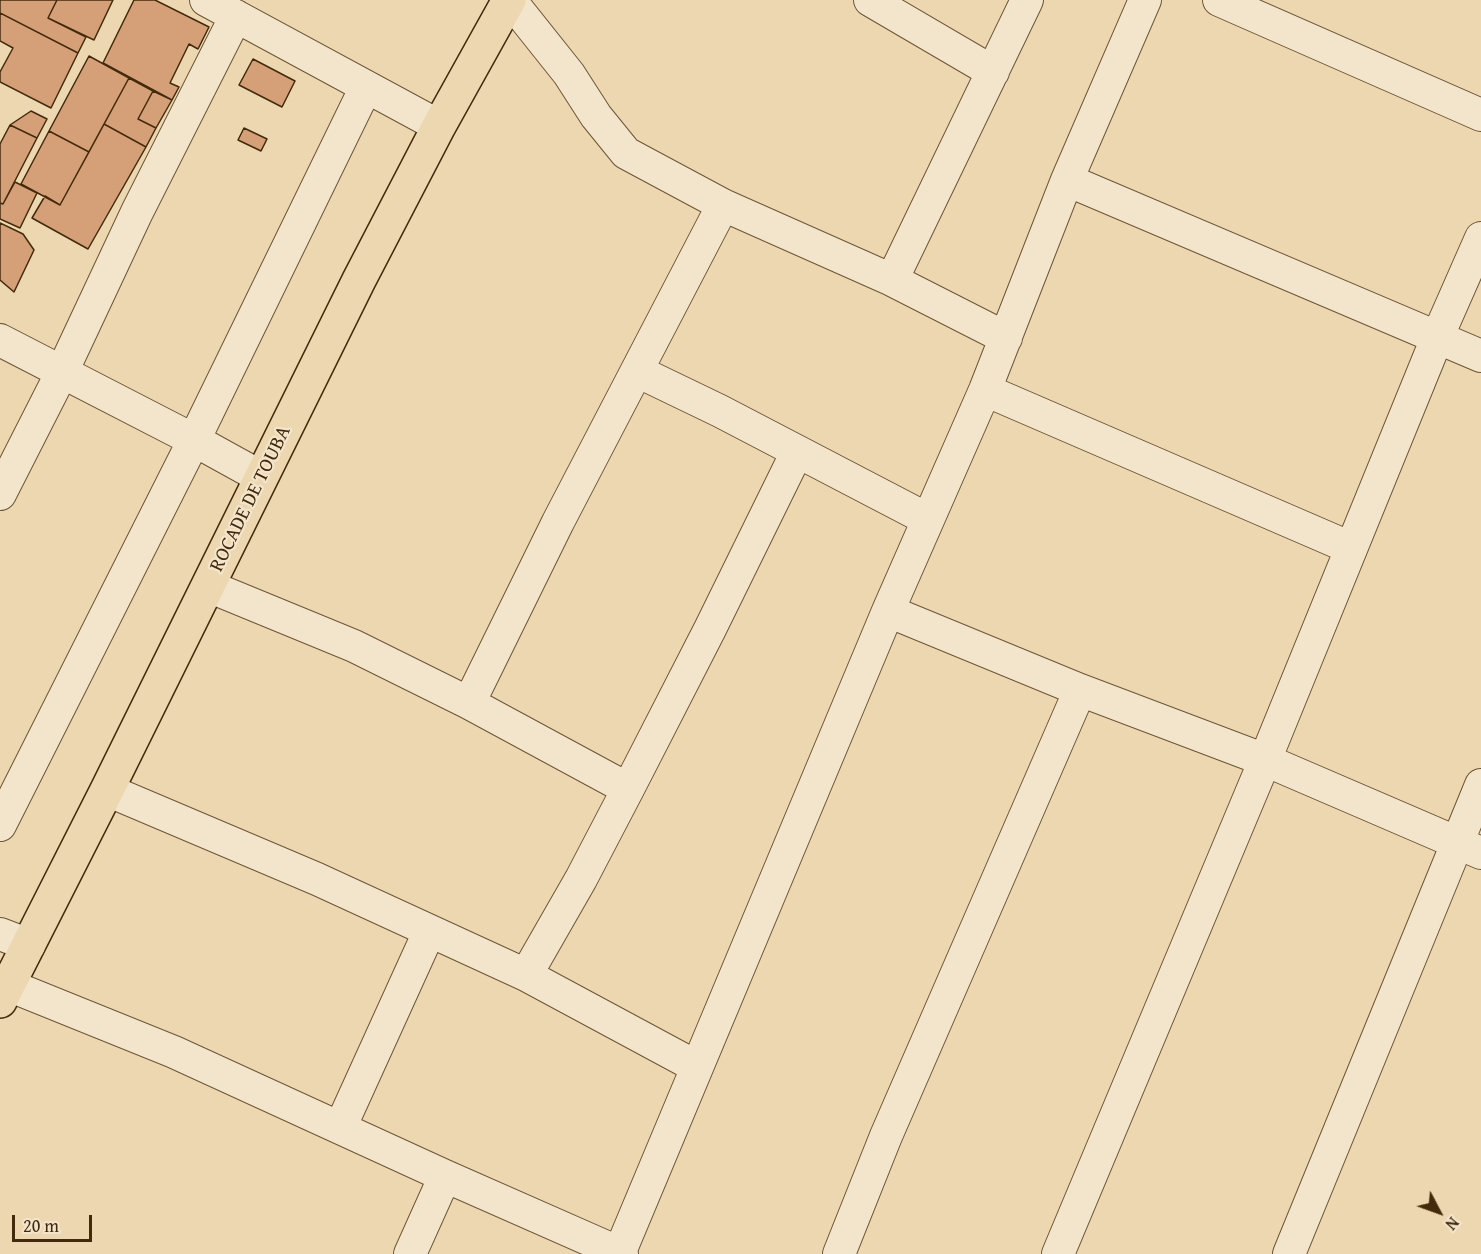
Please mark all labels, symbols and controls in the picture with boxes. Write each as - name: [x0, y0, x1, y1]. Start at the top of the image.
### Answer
- street label: ROCADE DE TOUBA: [205, 422, 297, 576]
- north arrow: [1409, 1182, 1469, 1242]
- scale bar: [15, 1203, 94, 1241]
- text: 20 m: [23, 1212, 59, 1239]
- text: N: [1440, 1212, 1465, 1236]

